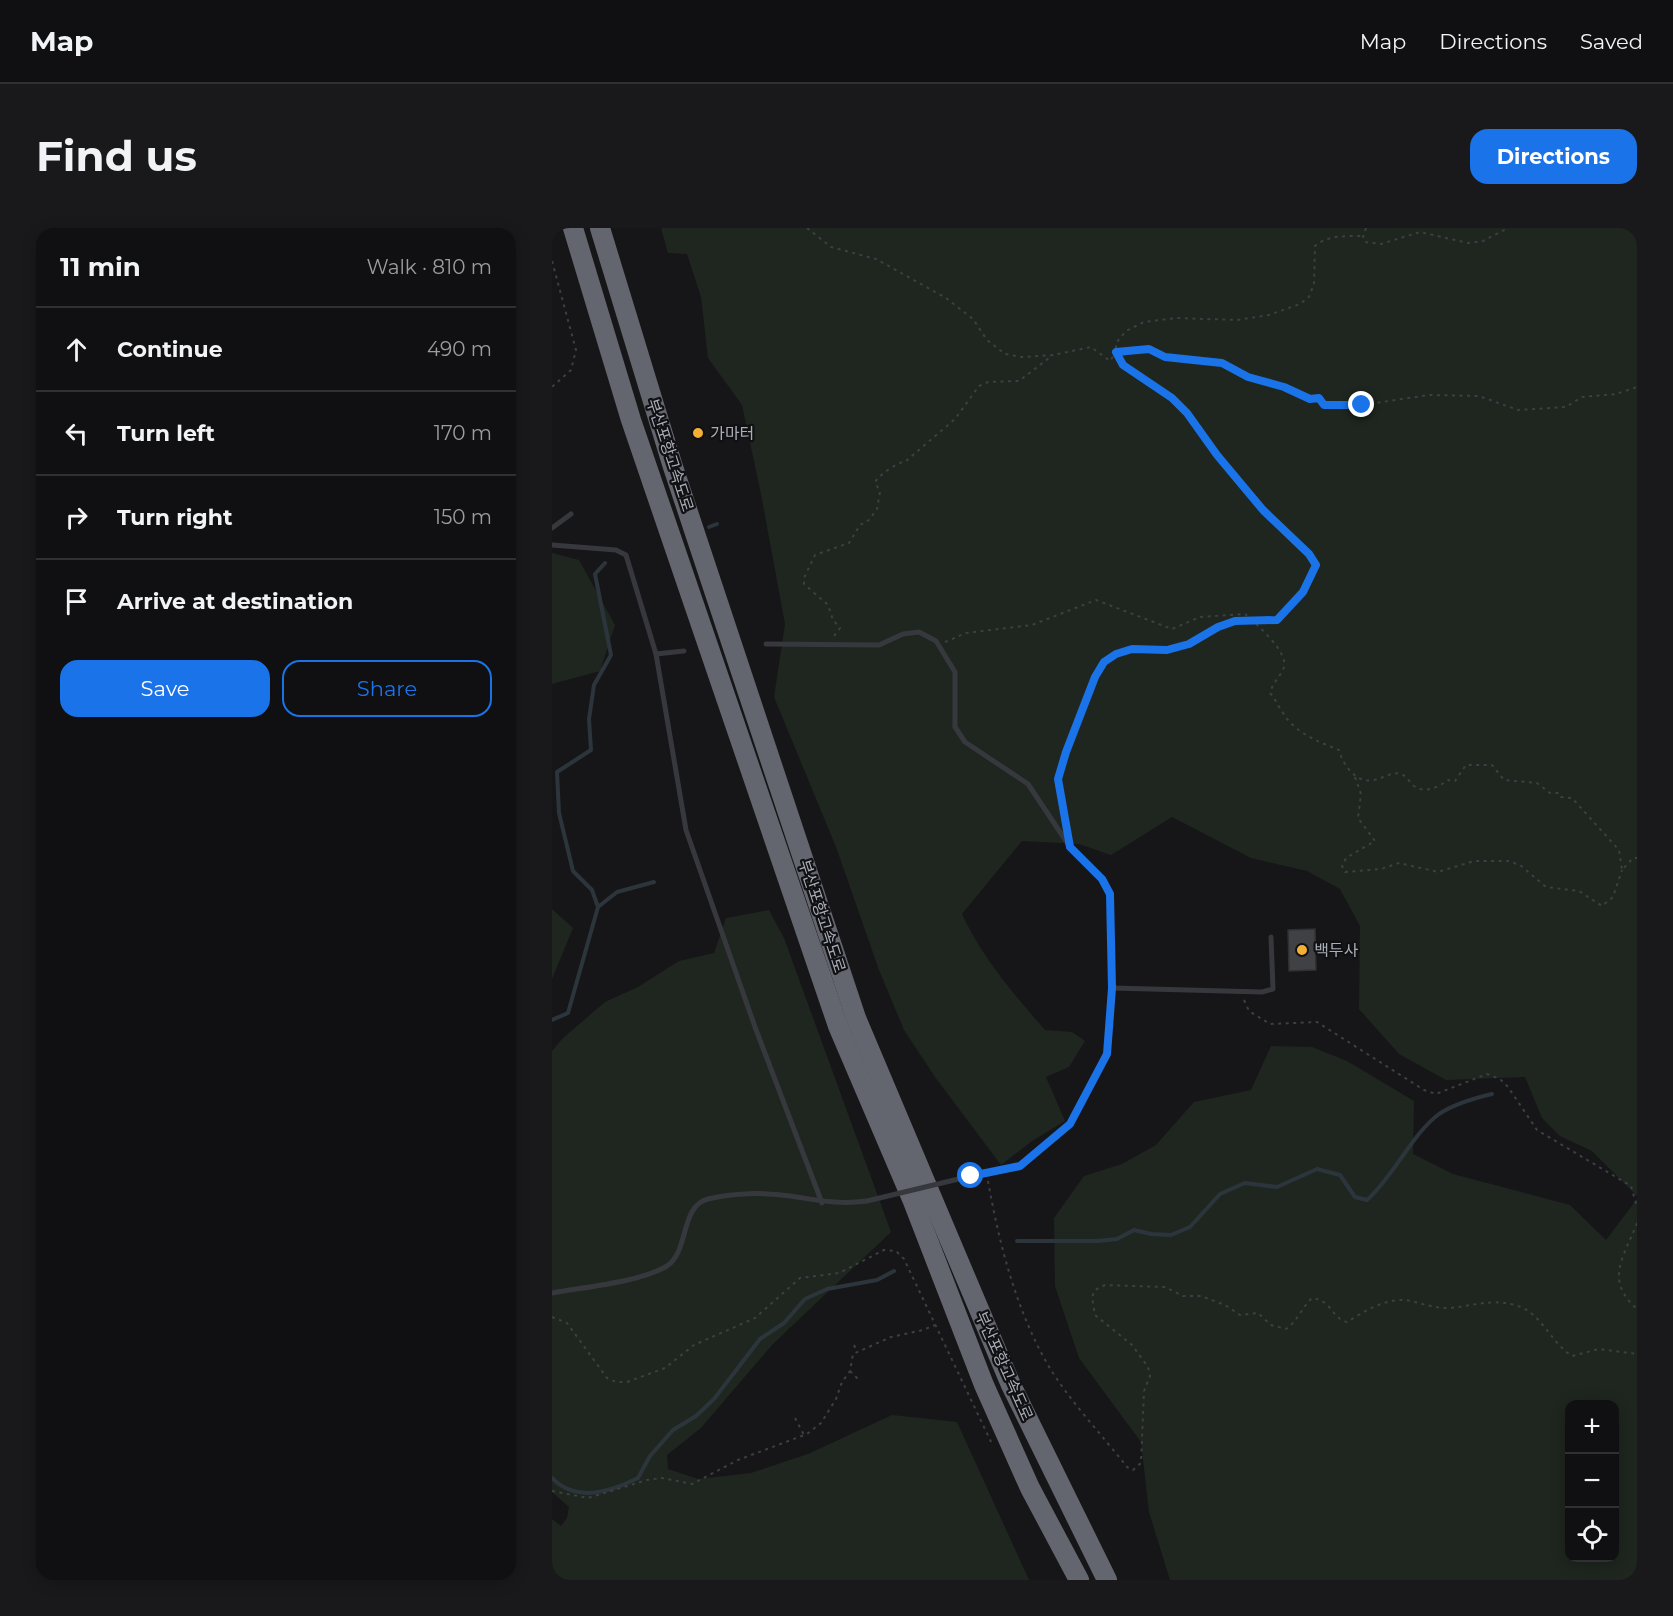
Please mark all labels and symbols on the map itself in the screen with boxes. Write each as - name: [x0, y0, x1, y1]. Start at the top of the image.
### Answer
- route end: [1348, 391, 1374, 417]
- street label: 부산포항고속도로: [643, 396, 697, 514]
- place label: 가마터: [710, 424, 754, 443]
- marker: 가마터: [691, 426, 705, 440]
- street label: 부산포항고속도로: [795, 857, 849, 975]
- place label: 백두사: [1314, 941, 1358, 960]
- marker: 백두사: [1295, 943, 1309, 957]
- route start: [957, 1162, 983, 1188]
- street label: 부산포항고속도로: [971, 1308, 1037, 1424]

